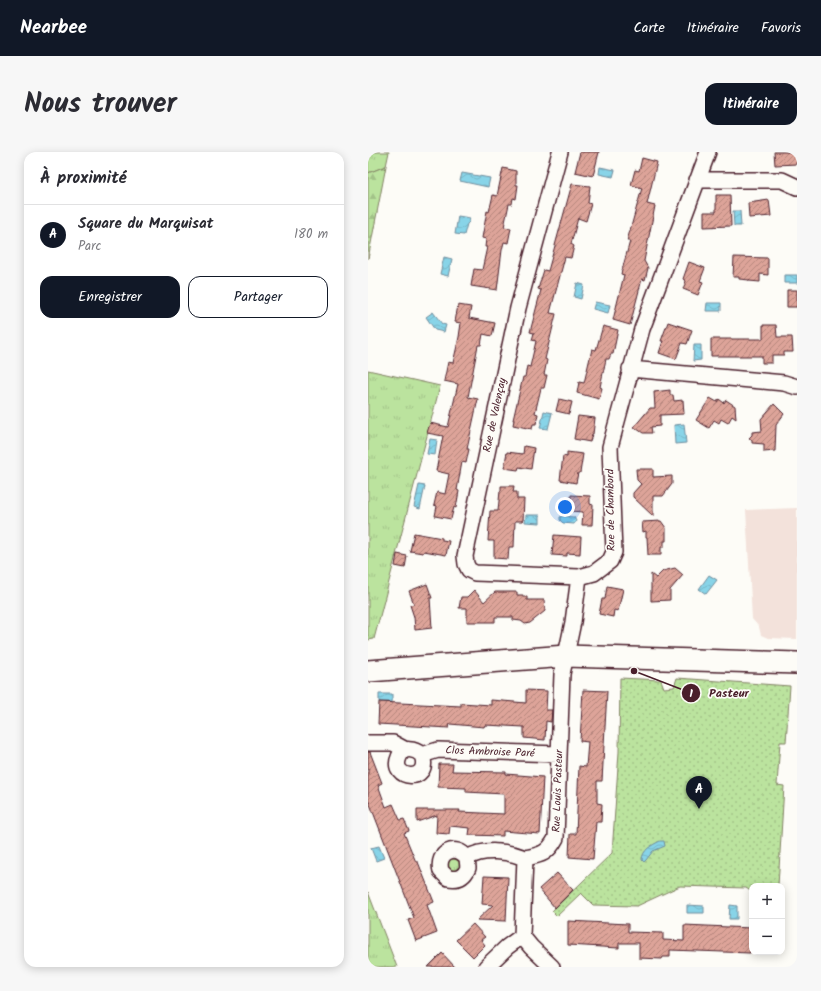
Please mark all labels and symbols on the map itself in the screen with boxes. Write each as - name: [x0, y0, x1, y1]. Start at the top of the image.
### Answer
- street label: Rue de Valençay: [478, 375, 512, 454]
- street label: Rue de Chambord: [601, 468, 621, 551]
- your location: [555, 497, 575, 517]
- callout: Pasteur: [681, 681, 757, 705]
- text: 1: [689, 684, 693, 703]
- text: Pasteur: [709, 684, 750, 703]
- street label: Clos Ambroise Paré: [445, 741, 536, 763]
- street label: Rue Louis Pasteur: [548, 748, 568, 833]
- pin: A: [686, 776, 712, 809]

